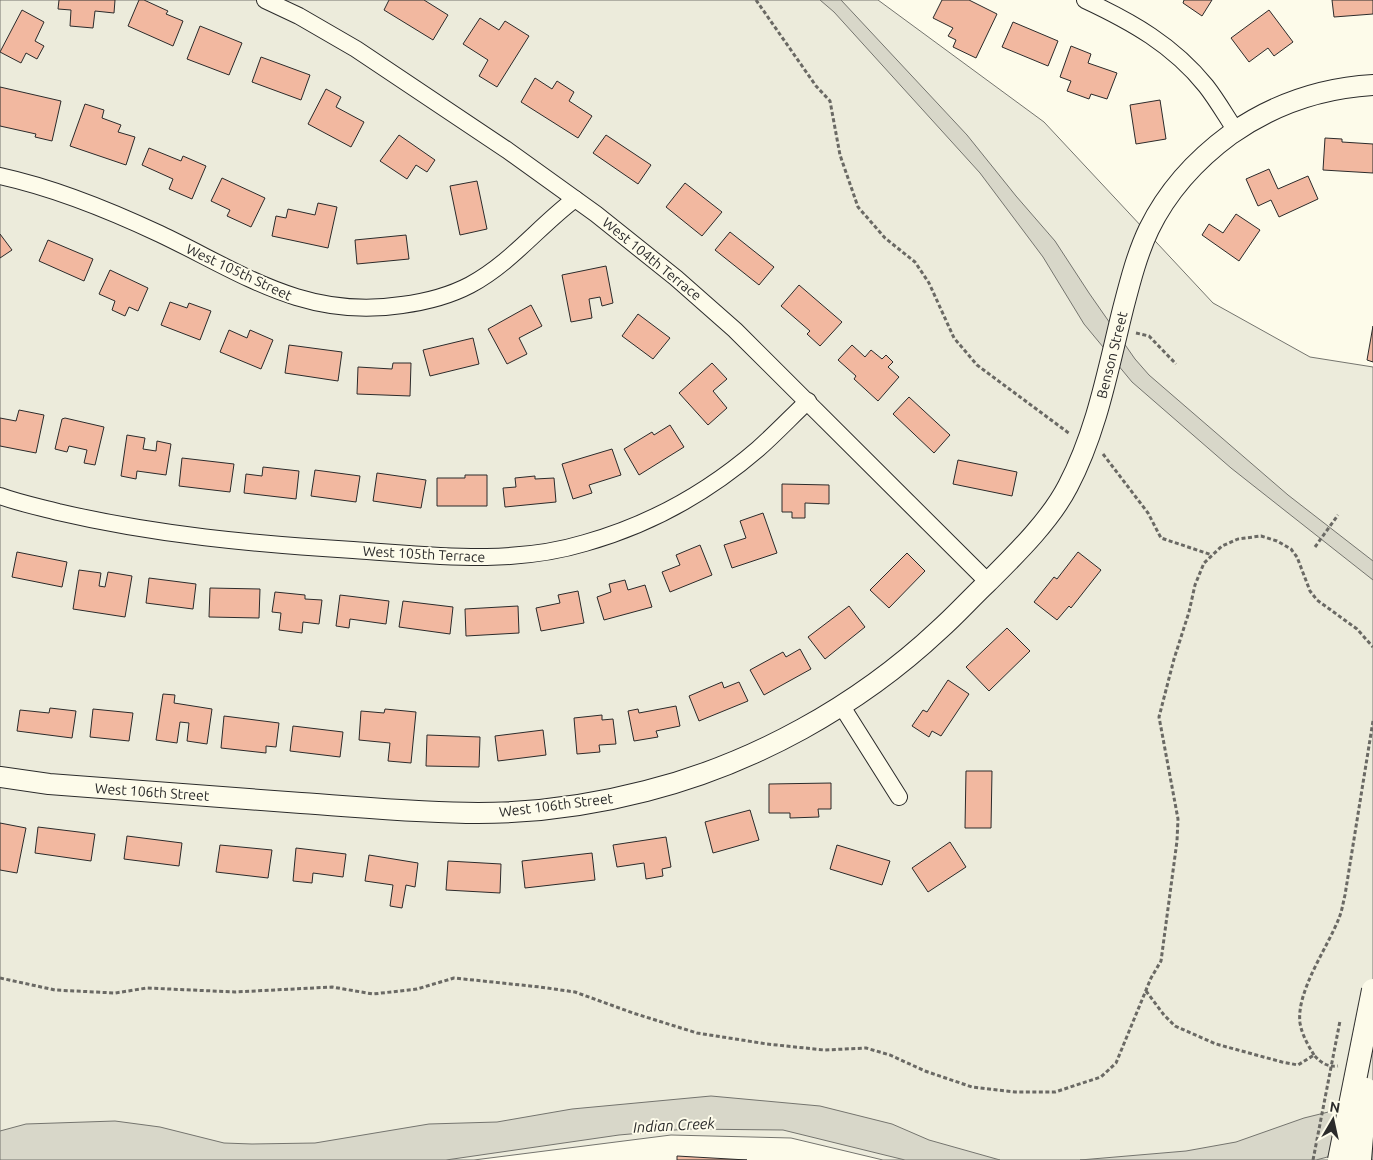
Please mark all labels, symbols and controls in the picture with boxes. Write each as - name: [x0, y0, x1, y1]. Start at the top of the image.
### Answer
- street label: West 104th Terrace: [599, 214, 705, 304]
- street label: West 105th Street: [184, 241, 295, 304]
- street label: Benson Street: [1093, 309, 1131, 400]
- street label: West 105th Terrace: [362, 543, 486, 565]
- street label: West 106th Street: [94, 780, 210, 804]
- street label: West 106th Street: [498, 790, 614, 820]
- north arrow: [1308, 1095, 1358, 1145]
- text: N: [1329, 1098, 1341, 1116]
- water label: Indian Creek: [633, 1114, 716, 1136]

